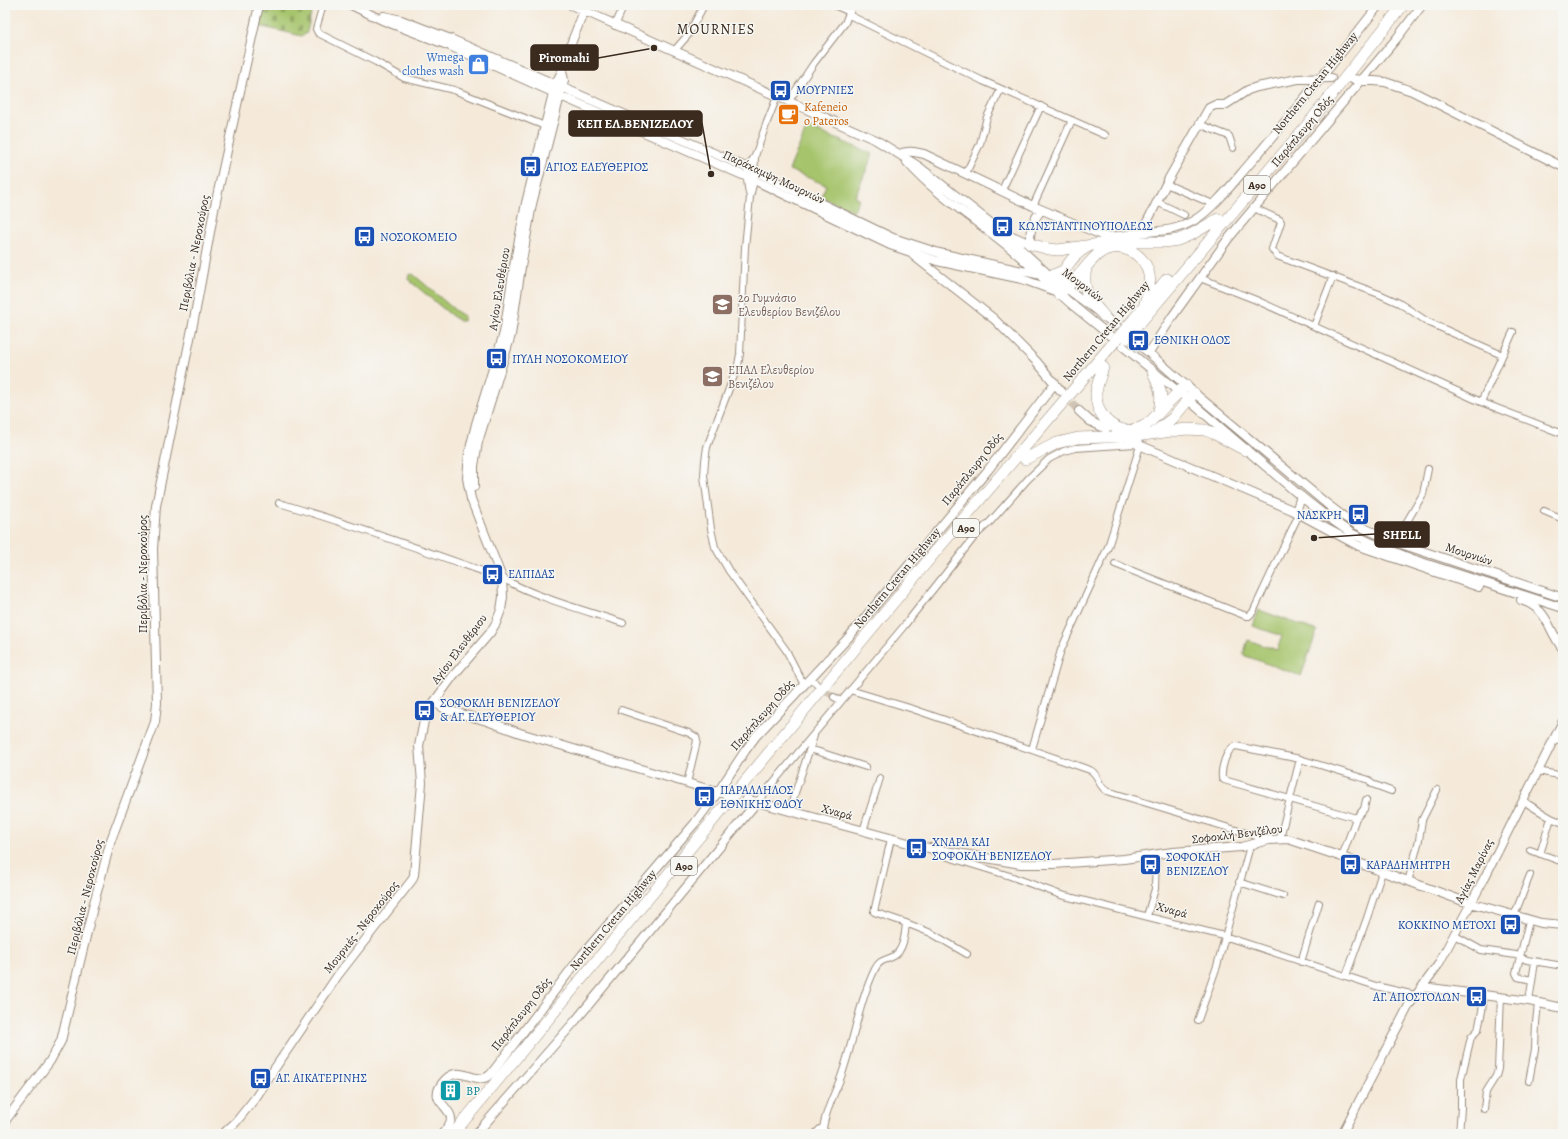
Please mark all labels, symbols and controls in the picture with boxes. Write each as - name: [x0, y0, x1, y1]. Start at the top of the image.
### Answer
- district label: MOURNIES: [677, 20, 755, 39]
- street label: Northern Cretan Highway: [1269, 28, 1362, 138]
- callout: Piromahi: [531, 45, 598, 70]
- place label: Wmega clothes wash: [402, 49, 465, 79]
- text: Piromahi: [538, 49, 590, 66]
- shop icon: Wmega clothes wash: [466, 51, 492, 77]
- bus stop icon: ΜΟΥΡΝΙΕΣ: [768, 77, 794, 103]
- place label: ΜΟΥΡΝΙΕΣ: [796, 82, 854, 98]
- street label: Παράπλευρη Οδός: [1267, 92, 1337, 170]
- place label: Kafeneio o Pateros: [804, 99, 849, 129]
- cafe icon: Kafeneio o Pateros: [776, 101, 802, 127]
- callout: ΚΕΠ ΕΛ.ΒΕΝΙΖΕΛΟΥ: [569, 111, 702, 136]
- text: ΚΕΠ ΕΛ.ΒΕΝΙΖΕΛΟΥ: [577, 115, 694, 132]
- street label: Παράκαμψη Μουρνιών: [720, 146, 828, 208]
- bus stop icon: ΑΓΙΟΣ ΕΛΕΥΘΕΡΙΟΣ: [517, 154, 543, 180]
- place label: ΑΓΙΟΣ ΕΛΕΥΘΕΡΙΟΣ: [545, 159, 649, 175]
- road number: Α90: [1244, 176, 1270, 194]
- street label: Περιβόλια - Νεροκούρος: [175, 193, 213, 313]
- bus stop icon: ΚΩΝΣΤΑΝΤΙΝΟΥΠΟΛΕΩΣ: [989, 213, 1015, 239]
- place label: ΚΩΝΣΤΑΝΤΙΝΟΥΠΟΛΕΩΣ: [1018, 218, 1153, 234]
- bus stop icon: ΝΟΣΟΚΟΜΕΙΟ: [352, 224, 378, 250]
- place label: ΝΟΣΟΚΟΜΕΙΟ: [380, 229, 457, 245]
- street label: Αγίου Ελευθέριου: [484, 246, 513, 333]
- street label: Μουρνιών: [1059, 264, 1107, 306]
- street label: Northern Cretan Highway: [1059, 277, 1153, 385]
- place label: 2ο Γυμνάσιο Ελευθερίου Βενιζέλου: [738, 290, 841, 320]
- school or university icon: 2ο Γυμνάσιο Ελευθερίου Βενιζέλου: [709, 292, 735, 318]
- bus stop icon: ΕΘΝΙΚΗ ΟΔΟΣ: [1125, 327, 1151, 353]
- place label: ΕΘΝΙΚΗ ΟΔΟΣ: [1154, 332, 1230, 348]
- bus stop icon: ΠΥΛΗ ΝΟΣΟΚΟΜΕΙΟΥ: [483, 346, 509, 372]
- place label: ΠΥΛΗ ΝΟΣΟΚΟΜΕΙΟΥ: [512, 351, 629, 367]
- place label: ΕΠΑΛ Ελευθερίου Βενιζέλου: [728, 362, 814, 392]
- school or university icon: ΕΠΑΛ Ελευθερίου Βενιζέλου: [700, 364, 726, 390]
- street label: Παράπλευρη Οδός: [938, 429, 1006, 509]
- bus stop icon: ΝΑΣΚΡΗ: [1345, 502, 1371, 528]
- place label: ΝΑΣΚΡΗ: [1297, 507, 1342, 523]
- street label: Περιβόλια - Νεροκούρος: [135, 515, 151, 633]
- road number: Α90: [953, 519, 979, 537]
- callout: SHELL: [1375, 522, 1429, 547]
- street label: Northern Cretan Highway: [850, 524, 944, 632]
- text: SHELL: [1383, 526, 1421, 543]
- street label: Μουρνιών: [1444, 539, 1494, 569]
- bus stop icon: ΕΛΠΙΔΑΣ: [480, 561, 506, 587]
- place label: ΕΛΠΙΔΑΣ: [508, 566, 555, 582]
- street label: Αγίου Ελευθέριου: [427, 611, 491, 688]
- street label: Παράπλευρη Οδός: [727, 676, 797, 754]
- place label: ΣΟΦΟΚΛΗ ΒΕΝΙΖΕΛΟΥ & ΑΓ. ΕΛΕΥΘΕΡΙΟΥ: [440, 695, 560, 725]
- bus stop icon: ΣΟΦΟΚΛΗ ΒΕΝΙΖΕΛΟΥ & ΑΓ. ΕΛΕΥΘΕΡΙΟΥ: [412, 697, 438, 723]
- place label: ΠΑΡΑΛΛΗΛΟΣ ΕΘΝΙΚΗΣ ΟΔΟΥ: [720, 782, 803, 812]
- bus stop icon: ΠΑΡΑΛΛΗΛΟΣ ΕΘΝΙΚΗΣ ΟΔΟΥ: [692, 784, 718, 810]
- street label: Χναρά: [820, 800, 855, 824]
- street label: Σοφοκλή Βενιζέλου: [1191, 820, 1283, 848]
- place label: ΧΝΑΡΑ ΚΑΙ ΣΟΦΟΚΛΗ ΒΕΝΙΖΕΛΟΥ: [932, 834, 1052, 864]
- bus stop icon: ΧΝΑΡΑ ΚΑΙ ΣΟΦΟΚΛΗ ΒΕΝΙΖΕΛΟΥ: [903, 836, 929, 862]
- street label: Αγίας Μαρίνας: [1450, 836, 1497, 907]
- street label: Περιβόλια - Νεροκούρος: [63, 838, 107, 956]
- place label: ΣΟΦΟΚΛΗ ΒΕΝΙΖΕΛΟΥ: [1166, 849, 1229, 879]
- bus stop icon: ΣΟΦΟΚΛΗ ΒΕΝΙΖΕΛΟΥ: [1138, 851, 1164, 877]
- bus stop icon: ΚΑΡΑΔΗΜΗΤΡΗ: [1337, 852, 1363, 878]
- road number: Α90: [671, 857, 697, 875]
- place label: ΚΑΡΑΔΗΜΗΤΡΗ: [1366, 857, 1450, 873]
- street label: Northern Cretan Highway: [566, 866, 660, 974]
- street label: Μουρνιές - Νεροκούρος: [320, 877, 402, 977]
- street label: Χναρά: [1155, 898, 1190, 922]
- bus stop icon: ΚΟΚΚΙΝΟ ΜΕΤΟΧΙ: [1498, 912, 1524, 938]
- place label: ΚΟΚΚΙΝΟ ΜΕΤΟΧΙ: [1398, 917, 1496, 933]
- street label: Παράπλευρη Οδός: [487, 974, 555, 1054]
- bus stop icon: ΑΓ. ΑΠΟΣΤΟΛΩΝ: [1463, 984, 1489, 1010]
- place label: ΑΓ. ΑΠΟΣΤΟΛΩΝ: [1372, 989, 1460, 1005]
- bus stop icon: ΑΓ. ΑΙΚΑΤΕΡΙΝΗΣ: [248, 1065, 274, 1091]
- place label: ΑΓ. ΑΙΚΑΤΕΡΙΝΗΣ: [275, 1070, 367, 1086]
- building icon: BP: [437, 1078, 463, 1104]
- place label: BP: [466, 1083, 480, 1099]

